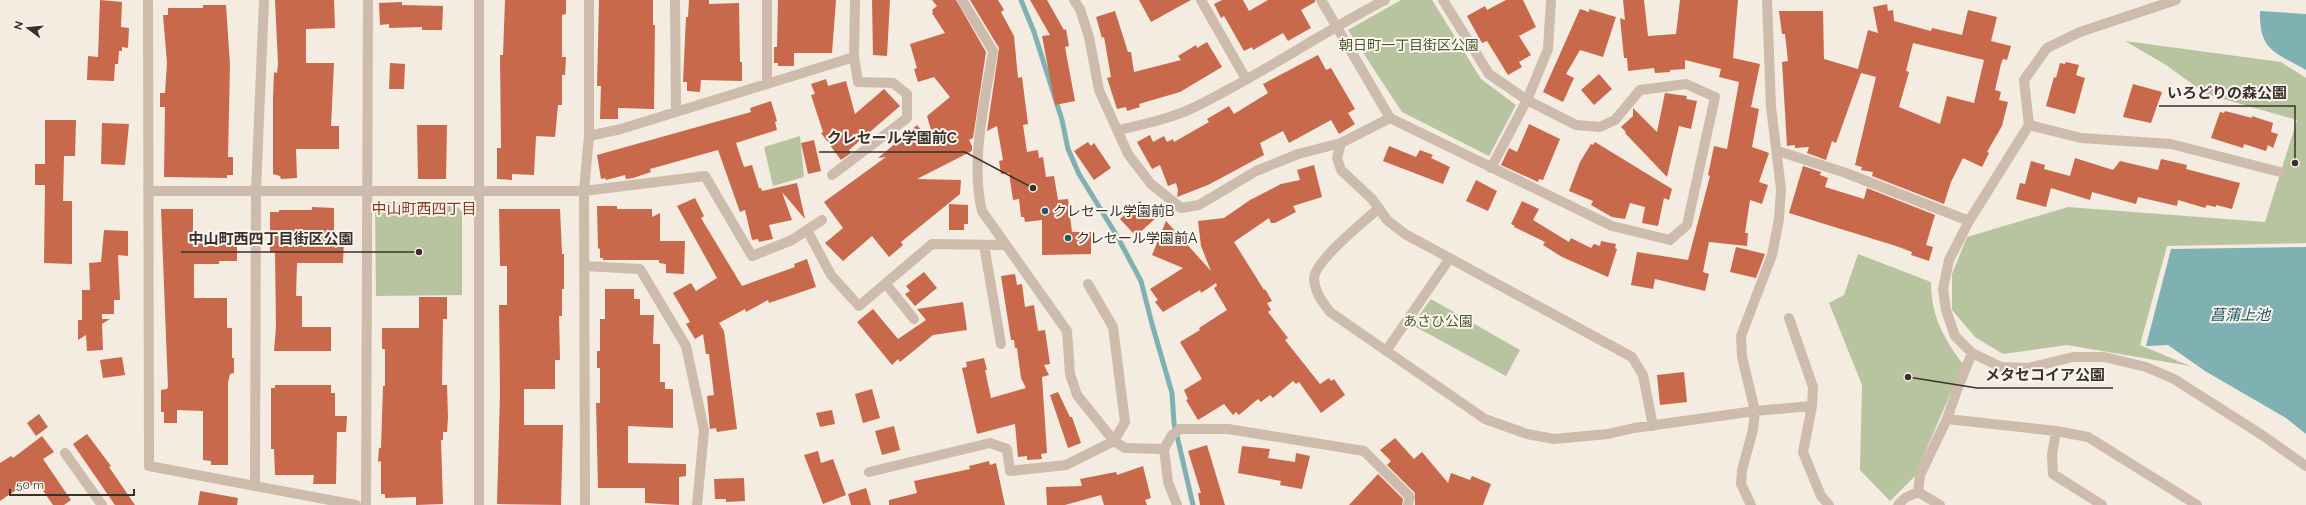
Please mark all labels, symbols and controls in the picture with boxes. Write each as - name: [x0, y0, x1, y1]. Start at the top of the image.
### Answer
- north arrow: [8, 8, 48, 48]
- text: N: [11, 20, 26, 31]
- park label: 朝日町一丁目街区公園: [1339, 37, 1479, 53]
- callout: いろどりの森公園: [2159, 79, 2295, 106]
- text: いろどりの森公園: [2167, 84, 2287, 102]
- callout: クレセール学園前C: [819, 125, 965, 152]
- text: クレセール学園前C: [827, 129, 957, 147]
- district label: 中山町西四丁目: [371, 200, 477, 218]
- place label: クレセール学園前B: [1053, 203, 1174, 219]
- marker: クレセール学園前B: [1040, 206, 1050, 216]
- callout: 中山町西四丁目街区公園: [181, 225, 362, 252]
- text: 中山町西四丁目街区公園: [188, 230, 354, 248]
- place label: クレセール学園前A: [1076, 230, 1198, 246]
- marker: クレセール学園前A: [1063, 233, 1073, 243]
- water label: 菖蒲上池: [2210, 306, 2272, 324]
- park label: あさひ公園: [1403, 313, 1473, 329]
- callout: メタセコイア公園: [1977, 361, 2113, 388]
- text: メタセコイア公園: [1985, 366, 2105, 384]
- scale bar: [10, 471, 134, 497]
- text: 50 m: [16, 478, 44, 492]

